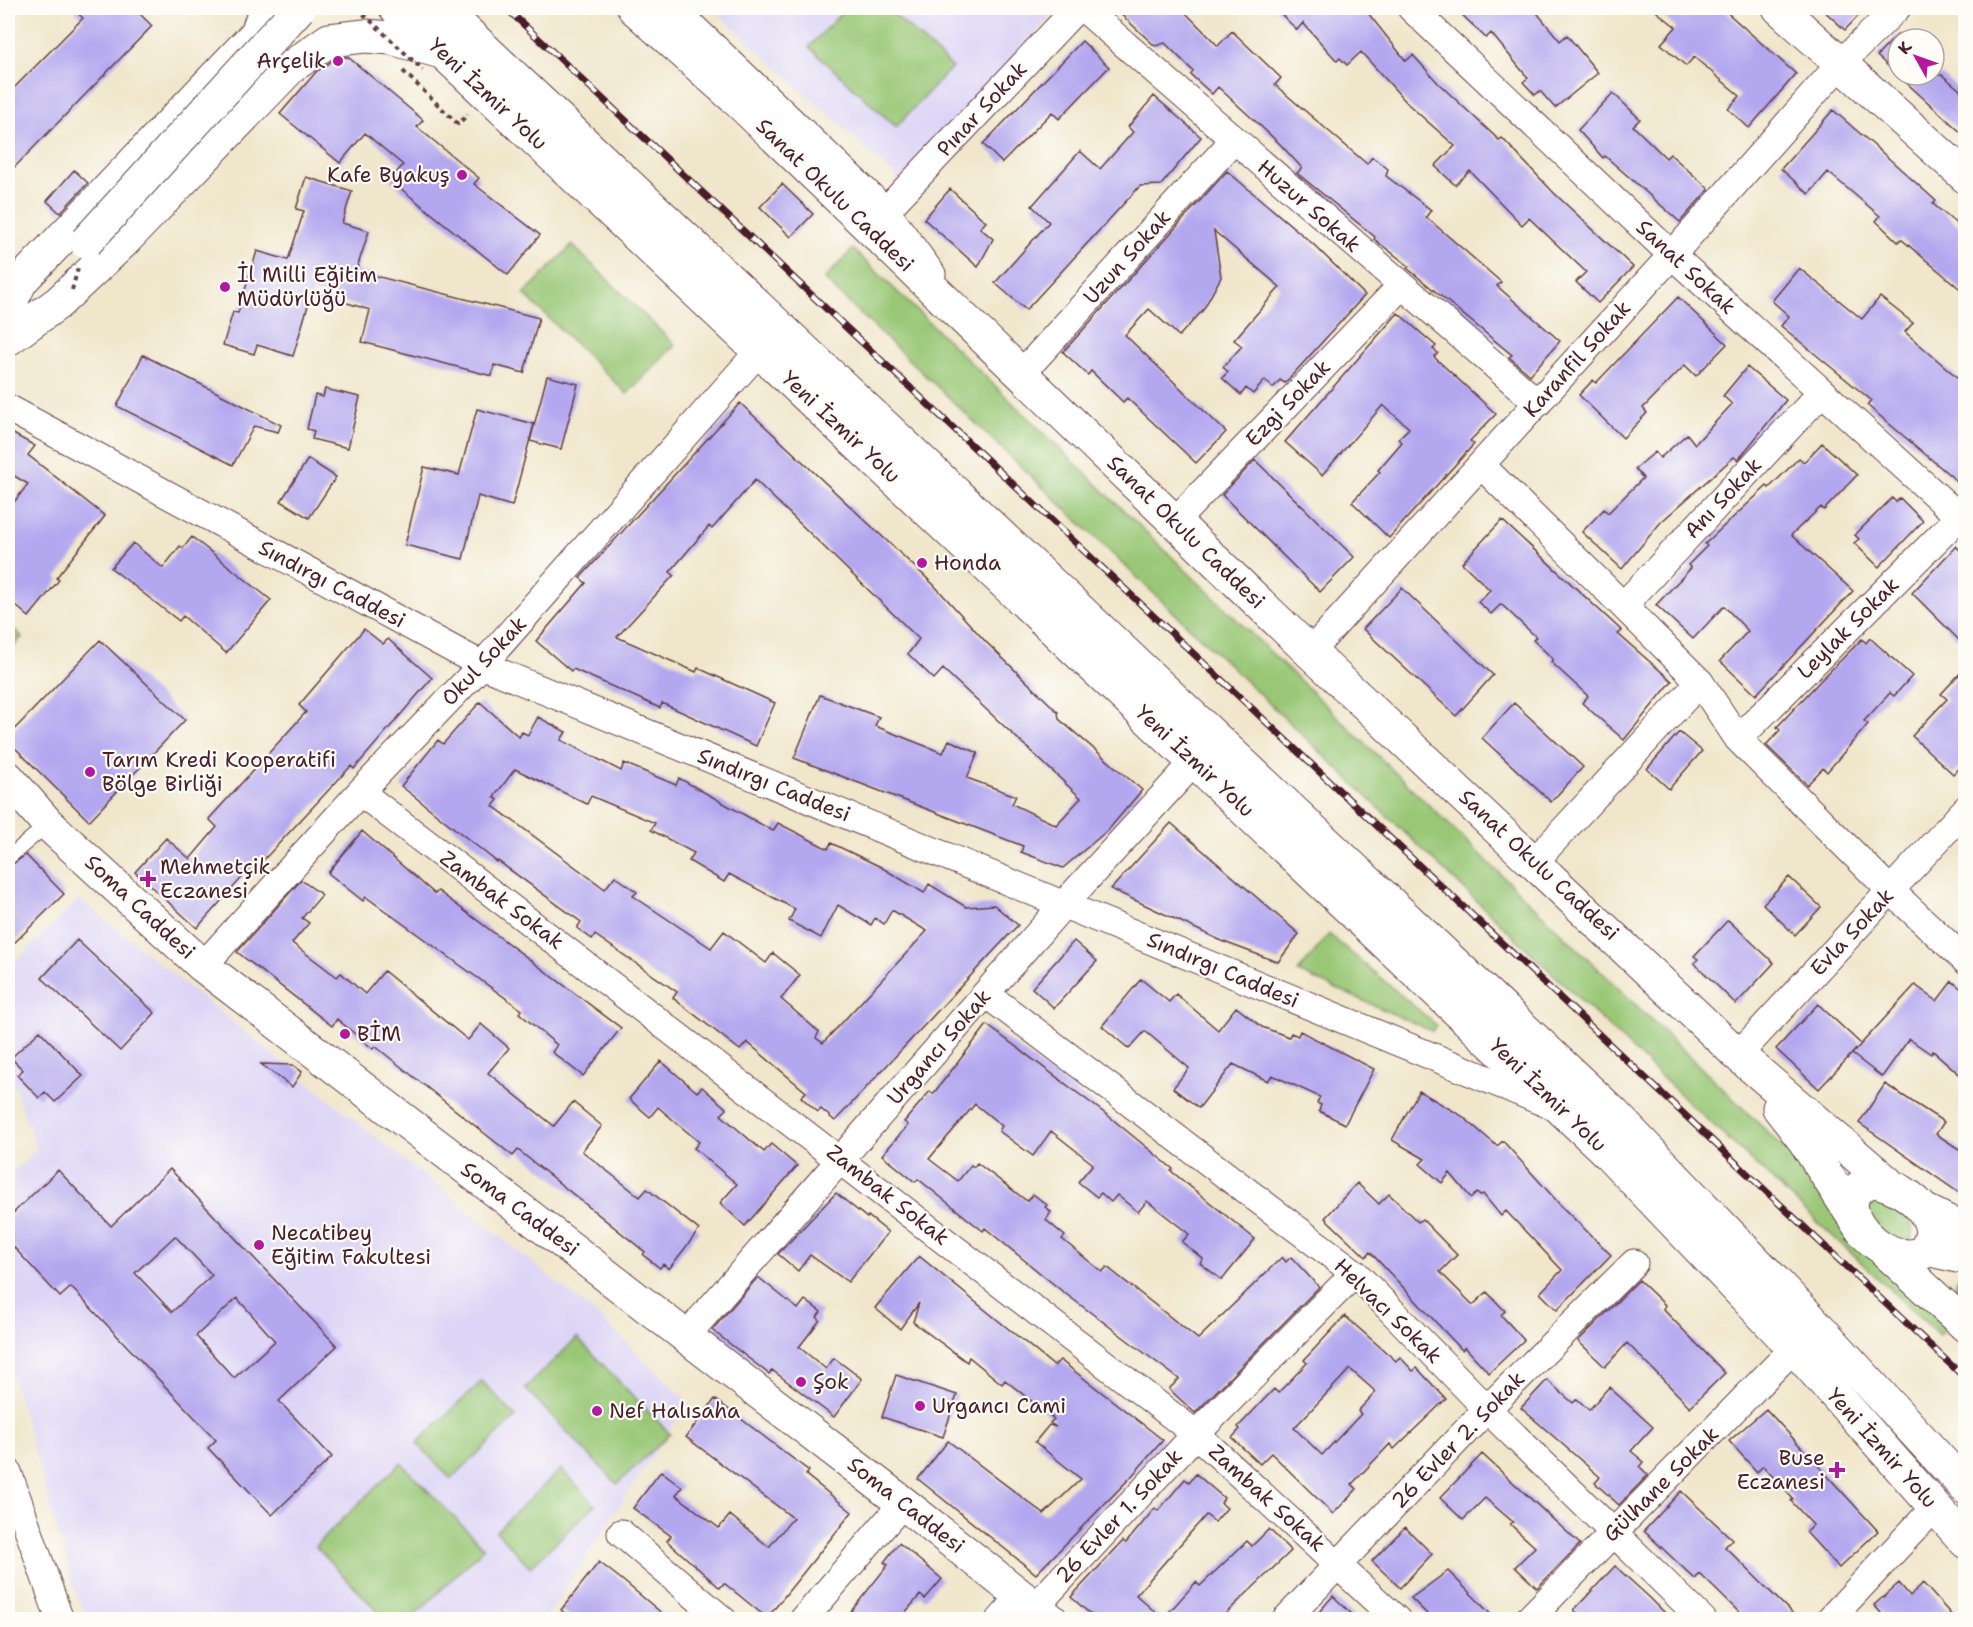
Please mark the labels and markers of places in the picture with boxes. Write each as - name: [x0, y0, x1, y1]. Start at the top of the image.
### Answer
- place label: Arçelik: [256, 47, 326, 75]
- marker: Arçelik: [331, 54, 345, 68]
- place label: Kafe Byakuş: [327, 161, 450, 189]
- marker: Kafe Byakuş: [455, 168, 469, 182]
- place label: İl Milli Eğitim Müdürlüğü: [237, 261, 377, 313]
- marker: İl Milli Eğitim Müdürlüğü: [218, 280, 232, 294]
- place label: Honda: [934, 549, 1001, 577]
- marker: Honda: [915, 556, 929, 570]
- place label: Tarım Kredi Kooperatifi Bölge Birliği: [102, 746, 336, 798]
- marker: Tarım Kredi Kooperatifi Bölge Birliği: [83, 765, 97, 779]
- place label: Mehmetçik Eczanesi: [160, 853, 270, 905]
- marker: Mehmetçik Eczanesi: [141, 872, 155, 886]
- place label: BİM: [357, 1020, 401, 1048]
- marker: BİM: [338, 1027, 352, 1041]
- place label: Necatibey Eğitim Fakultesi: [271, 1219, 431, 1271]
- marker: Necatibey Eğitim Fakultesi: [252, 1238, 266, 1252]
- place label: Şok: [813, 1368, 849, 1396]
- marker: Şok: [794, 1375, 808, 1389]
- place label: Urgancı Cami: [932, 1392, 1066, 1420]
- place label: Nef Halısaha: [609, 1397, 740, 1425]
- marker: Urgancı Cami: [913, 1399, 927, 1413]
- marker: Nef Halısaha: [590, 1404, 604, 1418]
- place label: Buse Eczanesi: [1737, 1444, 1825, 1496]
- marker: Buse Eczanesi: [1830, 1463, 1844, 1477]

